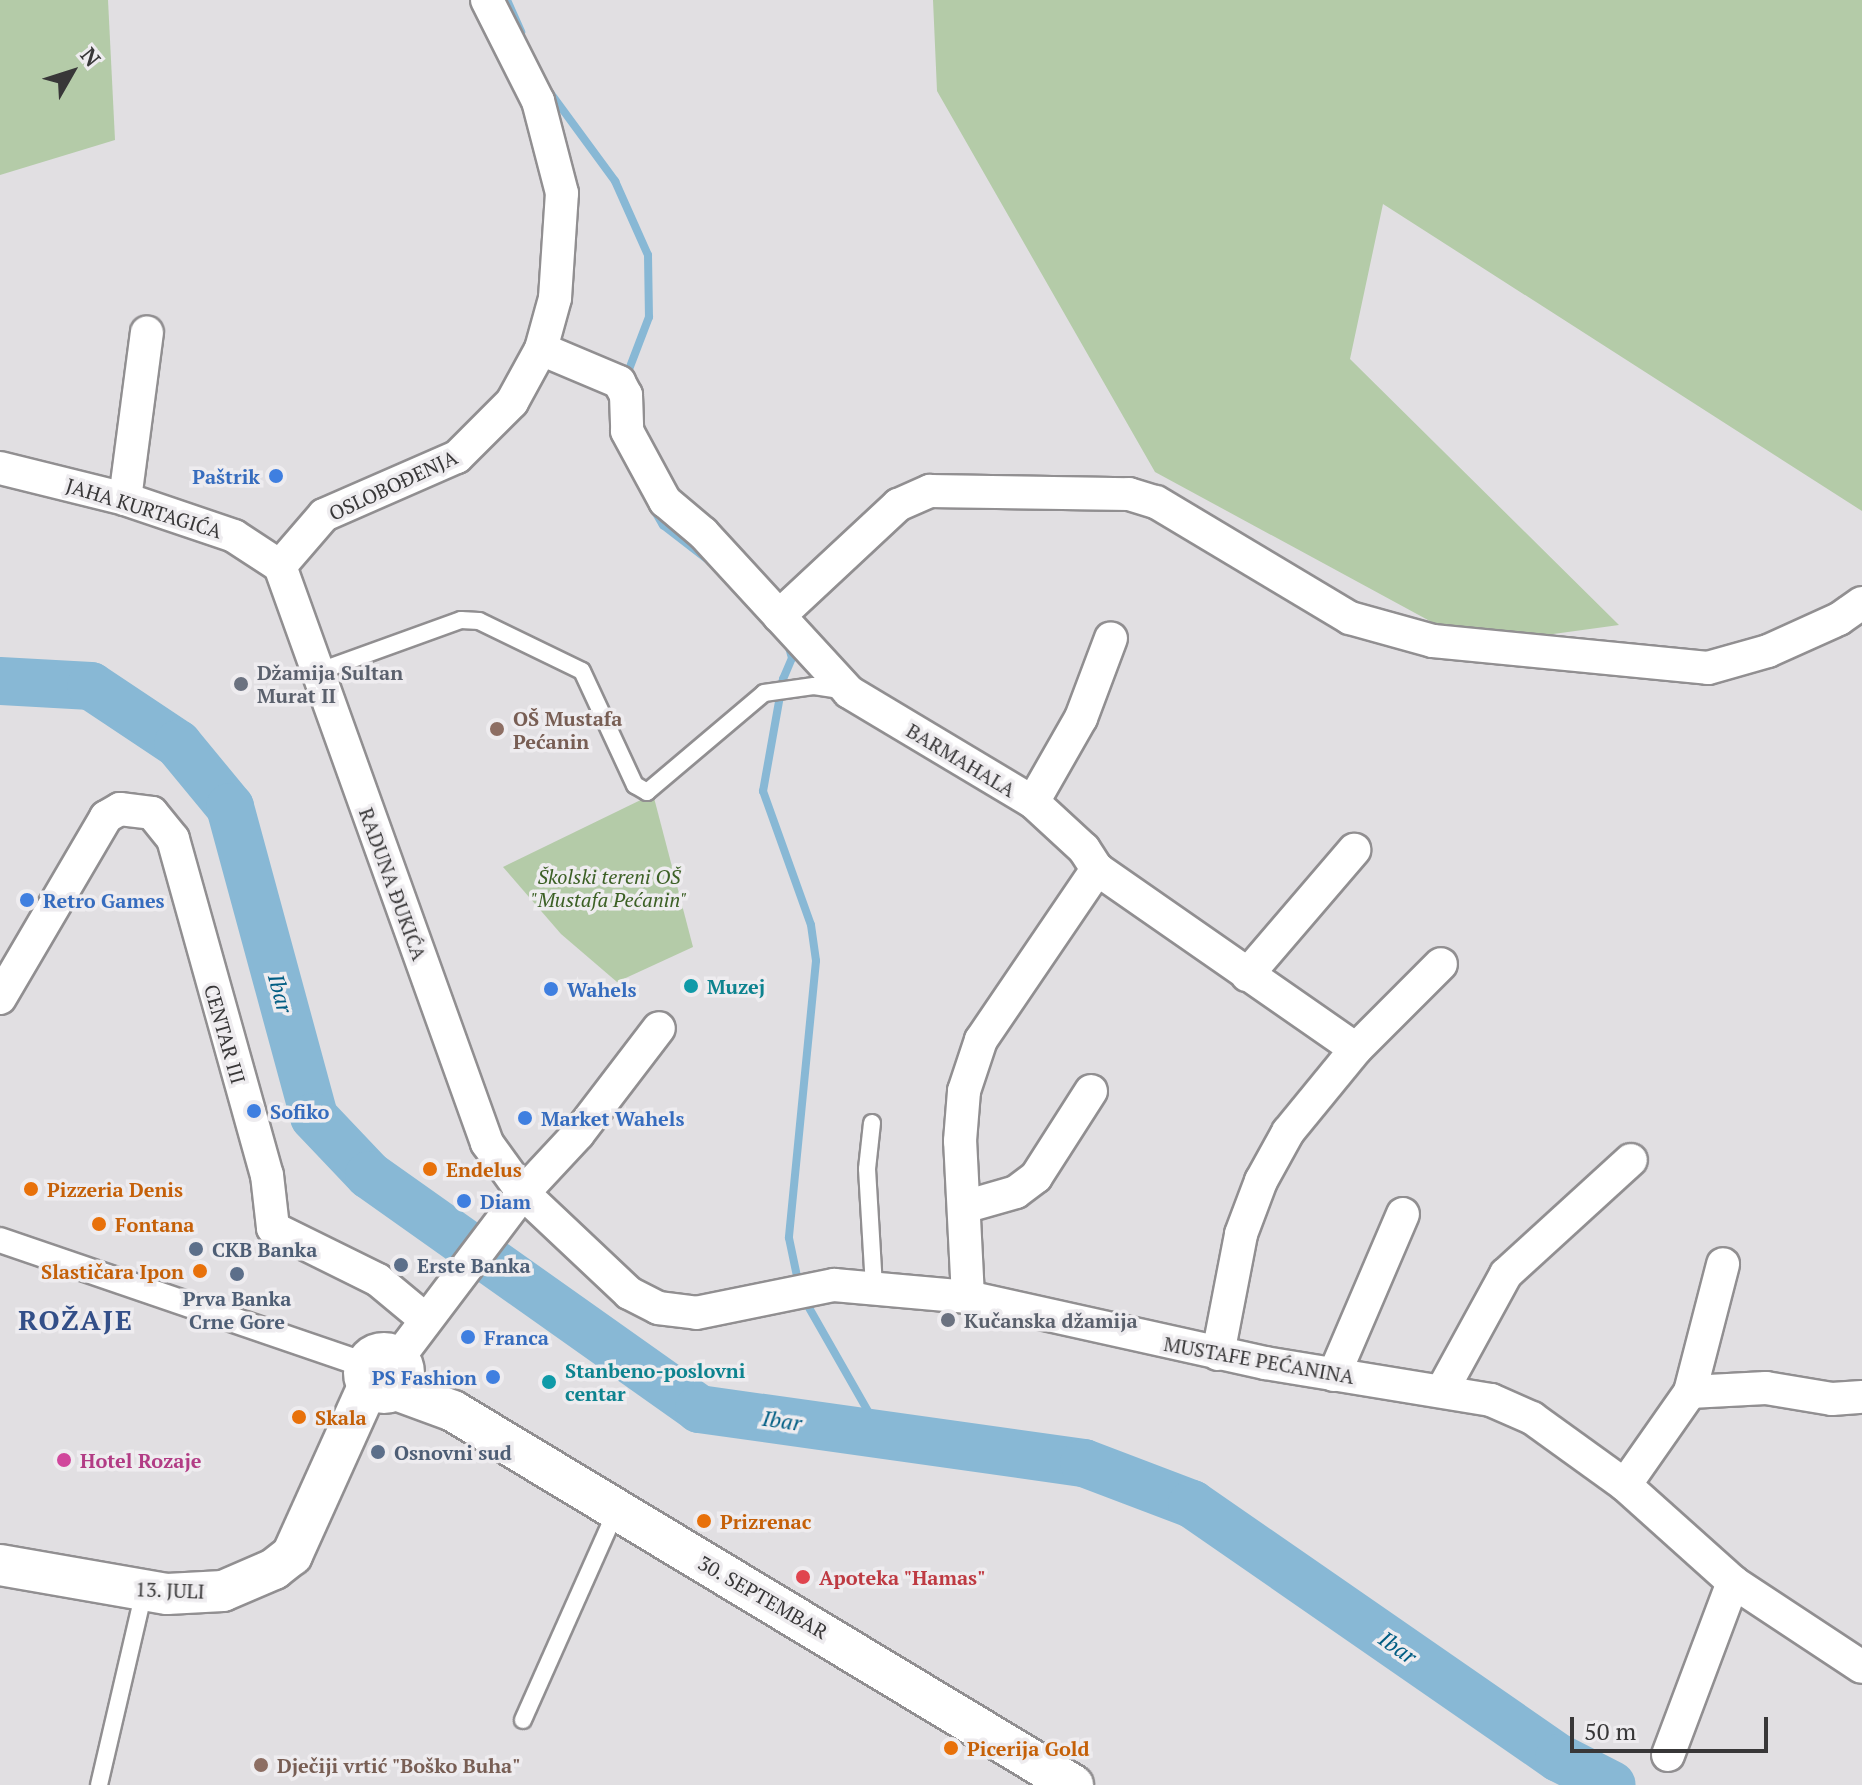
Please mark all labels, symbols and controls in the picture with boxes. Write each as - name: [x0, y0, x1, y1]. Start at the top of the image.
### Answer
- north arrow: [32, 32, 112, 112]
- text: N: [75, 41, 108, 72]
- street label: OSLOBOĐENJA: [325, 445, 461, 525]
- place label: Paštrik: [192, 464, 260, 488]
- marker: Paštrik: [267, 467, 285, 485]
- street label: JAHA KURTAGIĆA: [63, 473, 225, 543]
- place label: Džamija Sultan Murat II: [257, 660, 403, 707]
- marker: Džamija Sultan Murat II: [232, 675, 250, 693]
- place label: OŠ Mustafa Pećanin: [513, 706, 622, 753]
- street label: BARMAHALA: [902, 718, 1020, 802]
- marker: OŠ Mustafa Pećanin: [488, 720, 506, 738]
- street label: RADUNA ÐUKIĆA: [354, 804, 432, 964]
- park label: Školski tereni OŠ "Mustafa Pećanin": [531, 865, 687, 912]
- place label: Retro Games: [43, 888, 165, 912]
- marker: Retro Games: [18, 891, 36, 909]
- water label: Ibar: [263, 971, 299, 1015]
- place label: Muzej: [707, 974, 765, 998]
- place label: Wahels: [567, 977, 637, 1001]
- marker: Muzej: [682, 977, 700, 995]
- marker: Wahels: [542, 980, 560, 998]
- street label: CENTAR III: [199, 982, 251, 1086]
- place label: Sofiko: [270, 1099, 329, 1123]
- marker: Sofiko: [245, 1102, 263, 1120]
- place label: Market Wahels: [541, 1106, 684, 1130]
- marker: Market Wahels: [516, 1109, 534, 1127]
- place label: Endelus: [446, 1157, 522, 1181]
- marker: Endelus: [421, 1160, 439, 1178]
- place label: Pizzeria Denis: [47, 1177, 183, 1201]
- marker: Pizzeria Denis: [22, 1180, 40, 1198]
- place label: Diam: [480, 1189, 531, 1213]
- marker: Diam: [455, 1192, 473, 1210]
- place label: Fontana: [115, 1212, 194, 1236]
- marker: Fontana: [90, 1215, 108, 1233]
- place label: CKB Banka: [212, 1237, 317, 1261]
- marker: CKB Banka: [187, 1240, 205, 1258]
- place label: Erste Banka: [417, 1253, 531, 1277]
- marker: Erste Banka: [392, 1256, 410, 1274]
- place label: Slastičara Ipon: [41, 1259, 184, 1283]
- marker: Slastičara Ipon: [191, 1262, 209, 1280]
- marker: Prva Banka Crne Gore: [228, 1265, 246, 1283]
- place label: Prva Banka Crne Gore: [183, 1286, 291, 1333]
- district label: ROŽAJE: [18, 1303, 134, 1337]
- place label: Kučanska džamija: [964, 1308, 1138, 1332]
- marker: Kučanska džamija: [939, 1311, 957, 1329]
- place label: Franca: [484, 1325, 549, 1349]
- marker: Franca: [459, 1328, 477, 1346]
- street label: MUSTAFE PEĆANINA: [1162, 1331, 1356, 1389]
- place label: Stanbeno-poslovni centar: [565, 1358, 745, 1405]
- place label: PS Fashion: [372, 1365, 477, 1389]
- marker: PS Fashion: [484, 1368, 502, 1386]
- marker: Stanbeno-poslovni centar: [540, 1373, 558, 1391]
- water label: Ibar: [761, 1404, 803, 1436]
- place label: Skala: [315, 1405, 367, 1429]
- marker: Skala: [290, 1408, 308, 1426]
- place label: Osnovni sud: [394, 1440, 512, 1464]
- marker: Osnovni sud: [369, 1443, 387, 1461]
- place label: Hotel Rozaje: [80, 1448, 202, 1472]
- marker: Hotel Rozaje: [55, 1451, 73, 1469]
- place label: Prizrenac: [720, 1509, 811, 1533]
- marker: Prizrenac: [695, 1512, 713, 1530]
- street label: 30. SEPTEMBAR: [694, 1550, 832, 1644]
- place label: Apoteka "Hamas": [819, 1565, 986, 1589]
- marker: Apoteka "Hamas": [794, 1568, 812, 1586]
- street label: 13. JULI: [135, 1577, 205, 1603]
- water label: Ibar: [1374, 1625, 1422, 1669]
- scale bar: [1574, 1701, 1772, 1751]
- text: 50 m: [1584, 1715, 1636, 1747]
- place label: Picerija Gold: [967, 1736, 1089, 1760]
- marker: Picerija Gold: [942, 1739, 960, 1757]
- place label: Dječiji vrtić "Boško Buha": [277, 1753, 521, 1777]
- marker: Dječiji vrtić "Boško Buha": [252, 1756, 270, 1774]

